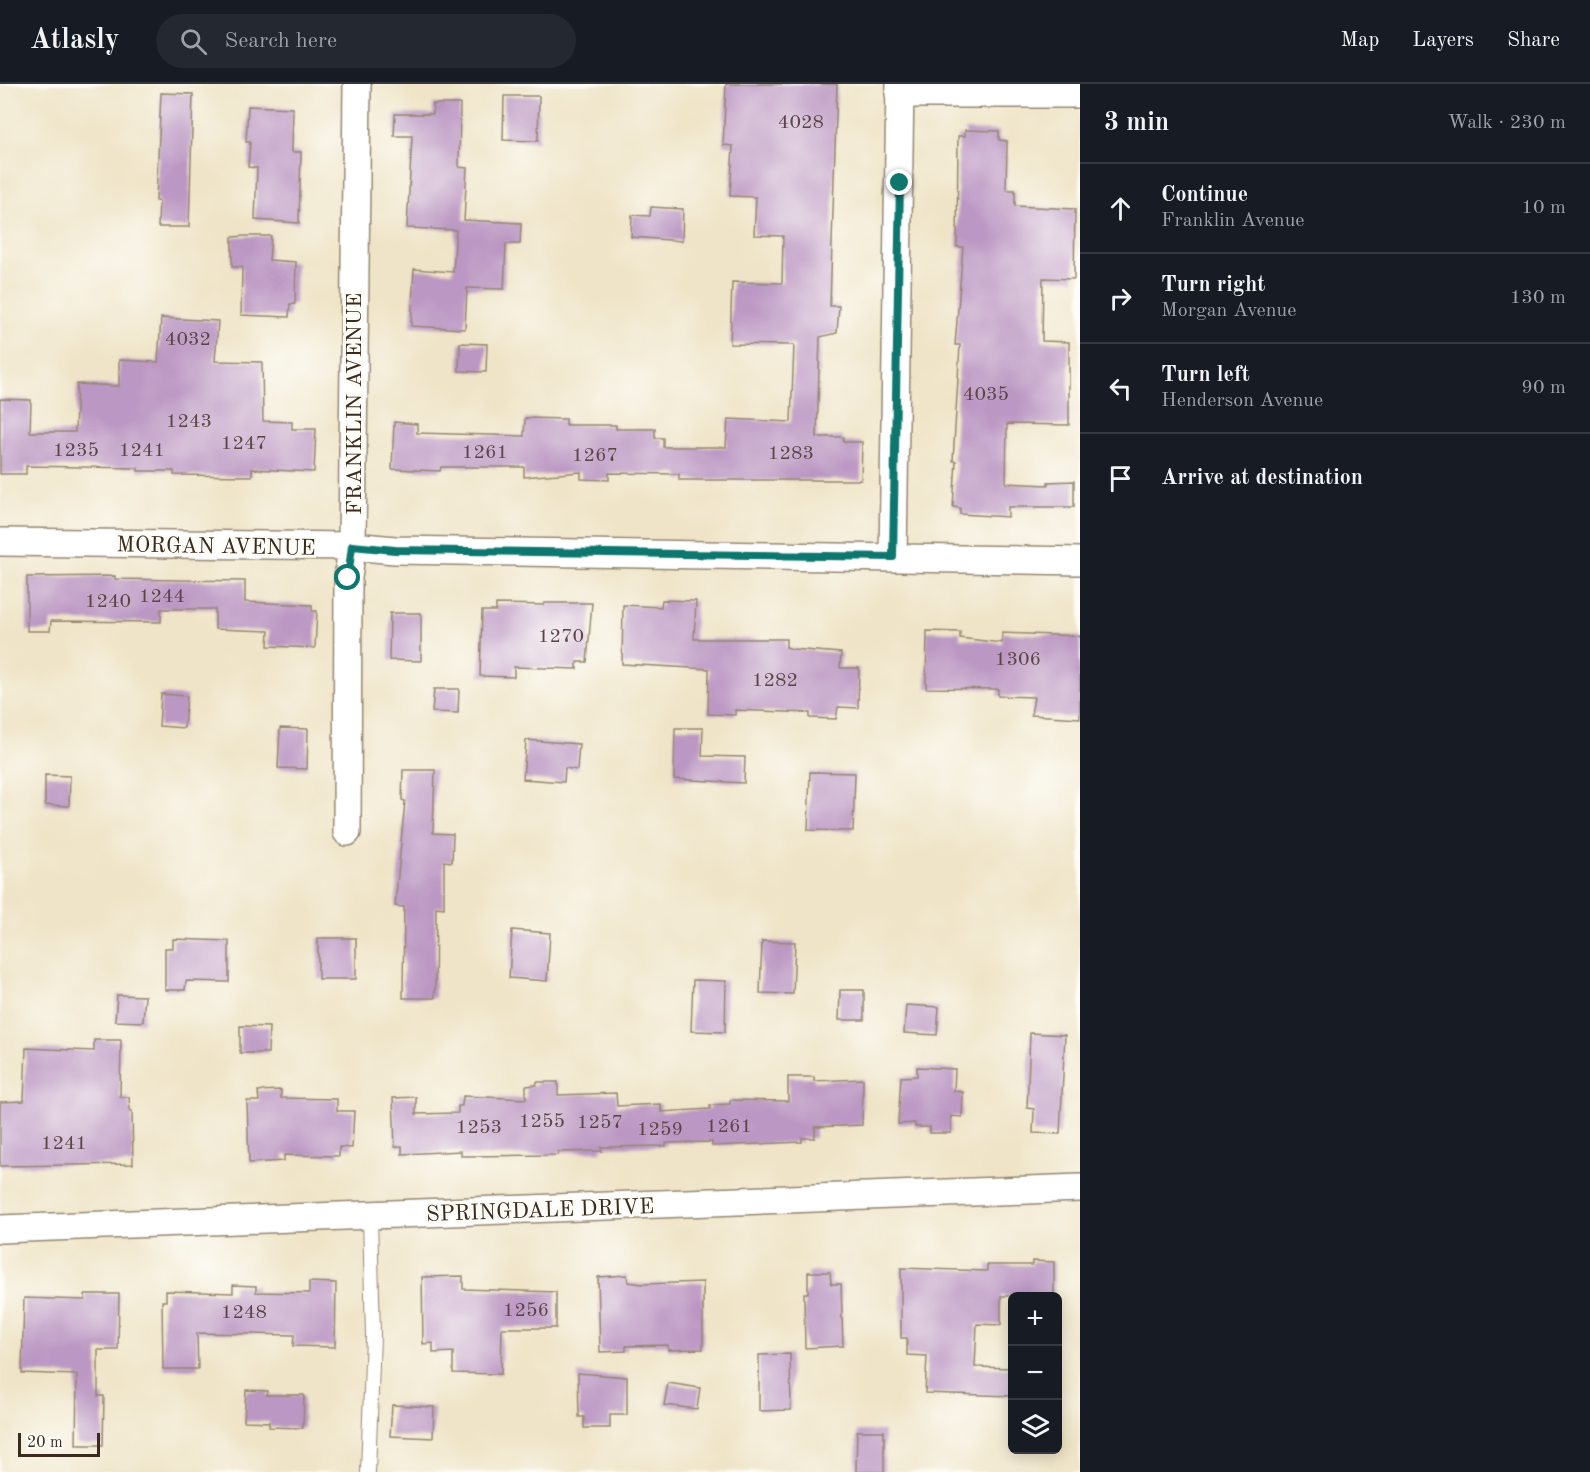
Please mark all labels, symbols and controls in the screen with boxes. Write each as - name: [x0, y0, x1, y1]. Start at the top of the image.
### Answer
- search box: [156, 14, 576, 68]
- icon: search: [177, 25, 210, 58]
- text: Atlasly: [30, 27, 120, 55]
- text: Search here: [225, 30, 337, 52]
- text: Map: [1340, 30, 1379, 51]
- text: Layers: [1412, 30, 1474, 51]
- text: Share: [1507, 30, 1560, 51]
- text: 3 min: [1104, 110, 1169, 136]
- house number: 4028: [778, 113, 824, 133]
- text: Walk · 230 m: [1447, 113, 1566, 133]
- route end: [886, 169, 912, 195]
- text: Continue: [1161, 184, 1248, 206]
- icon: ahead: [1104, 192, 1137, 225]
- text: 10 m: [1521, 198, 1566, 218]
- text: Franklin Avenue: [1161, 211, 1305, 231]
- text: Turn right: [1161, 274, 1265, 296]
- icon: right: [1104, 282, 1137, 315]
- text: 130 m: [1510, 288, 1566, 308]
- street label: FRANKLIN AVENUE: [344, 293, 366, 515]
- text: Morgan Avenue: [1161, 301, 1296, 321]
- house number: 4032: [165, 330, 211, 350]
- text: Turn left: [1161, 364, 1250, 386]
- icon: left: [1104, 372, 1137, 405]
- text: 90 m: [1521, 378, 1566, 398]
- house number: 4035: [963, 385, 1009, 405]
- text: Henderson Avenue: [1161, 391, 1323, 411]
- house number: 1243: [166, 412, 212, 432]
- house number: 1247: [221, 434, 267, 454]
- house number: 1235: [53, 441, 99, 461]
- house number: 1241: [119, 441, 165, 461]
- house number: 1261: [462, 443, 508, 463]
- house number: 1283: [768, 444, 814, 464]
- house number: 1267: [572, 446, 618, 466]
- icon: arrive: [1104, 462, 1137, 495]
- text: Arrive at destination: [1161, 467, 1363, 489]
- street label: MORGAN AVENUE: [116, 534, 316, 560]
- route start: [334, 564, 360, 590]
- house number: 1244: [139, 587, 185, 607]
- house number: 1240: [85, 592, 131, 612]
- house number: 1270: [538, 627, 584, 647]
- house number: 1306: [995, 650, 1041, 670]
- house number: 1282: [752, 671, 798, 691]
- house number: 1255: [519, 1112, 565, 1132]
- house number: 1257: [577, 1113, 623, 1133]
- house number: 1261: [706, 1117, 752, 1137]
- house number: 1253: [456, 1118, 502, 1138]
- house number: 1259: [637, 1120, 683, 1140]
- house number: 1241: [41, 1134, 87, 1154]
- street label: SPRINGDALE DRIVE: [426, 1196, 654, 1226]
- map controls: [1008, 1292, 1062, 1454]
- button: +: [1008, 1292, 1062, 1346]
- house number: 1256: [503, 1301, 549, 1321]
- house number: 1248: [221, 1303, 267, 1323]
- button: −: [1008, 1346, 1062, 1400]
- button: layers: [1008, 1400, 1062, 1454]
- scale bar: [18, 1430, 100, 1458]
- text: 20 m: [27, 1435, 63, 1451]

